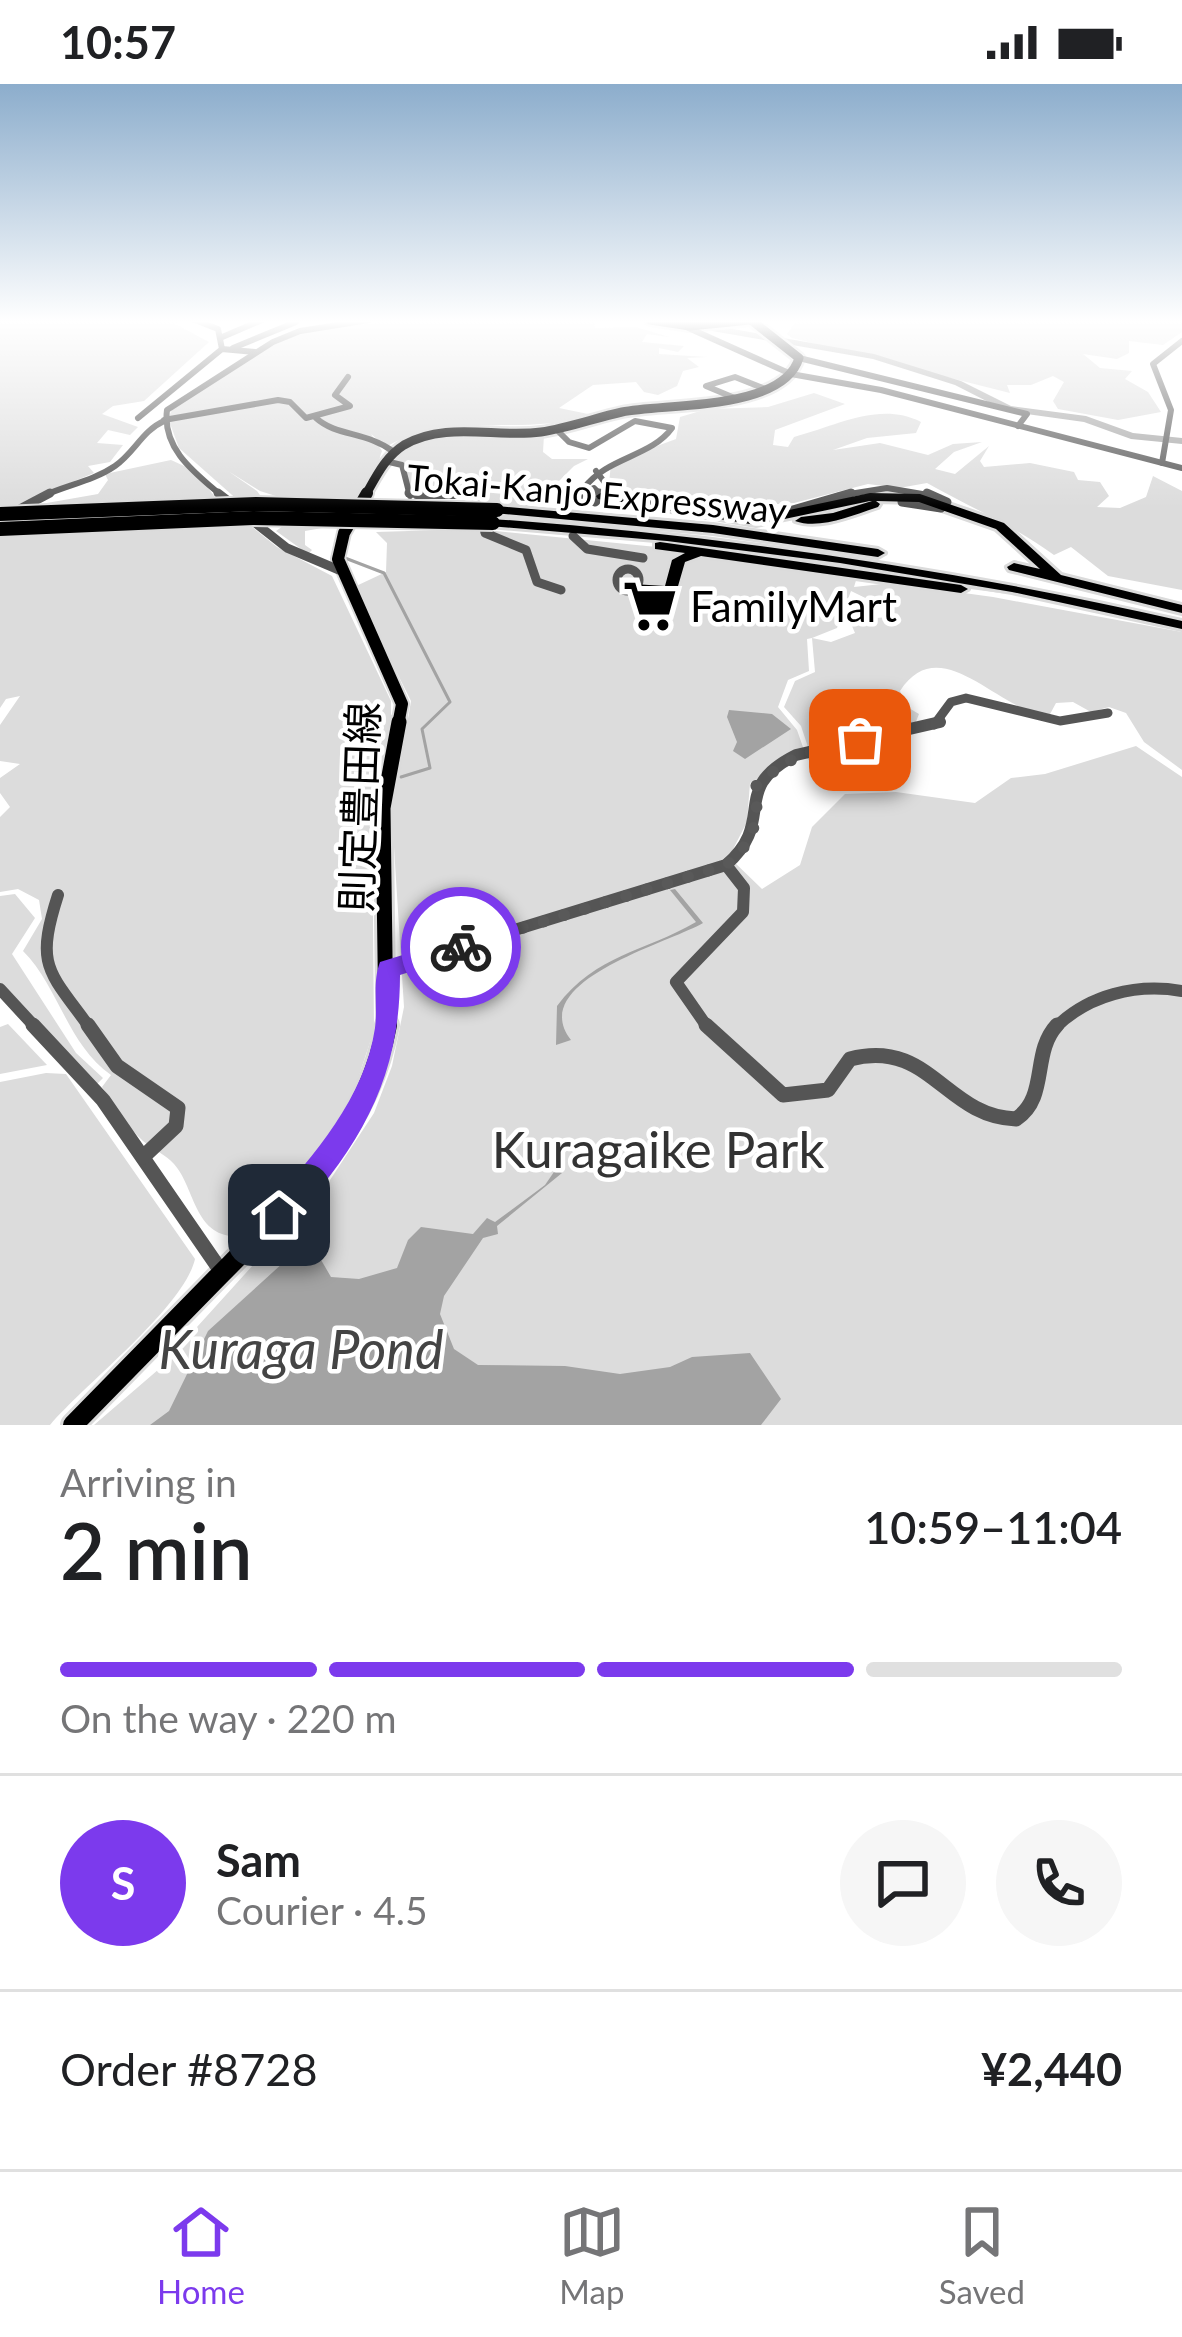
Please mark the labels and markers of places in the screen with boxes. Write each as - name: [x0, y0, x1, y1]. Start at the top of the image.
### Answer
- supermarket icon: FamilyMart: [621, 577, 679, 635]
- place label: FamilyMart: [690, 581, 897, 631]
- pin: [809, 689, 911, 791]
- pin: [228, 1164, 330, 1266]

